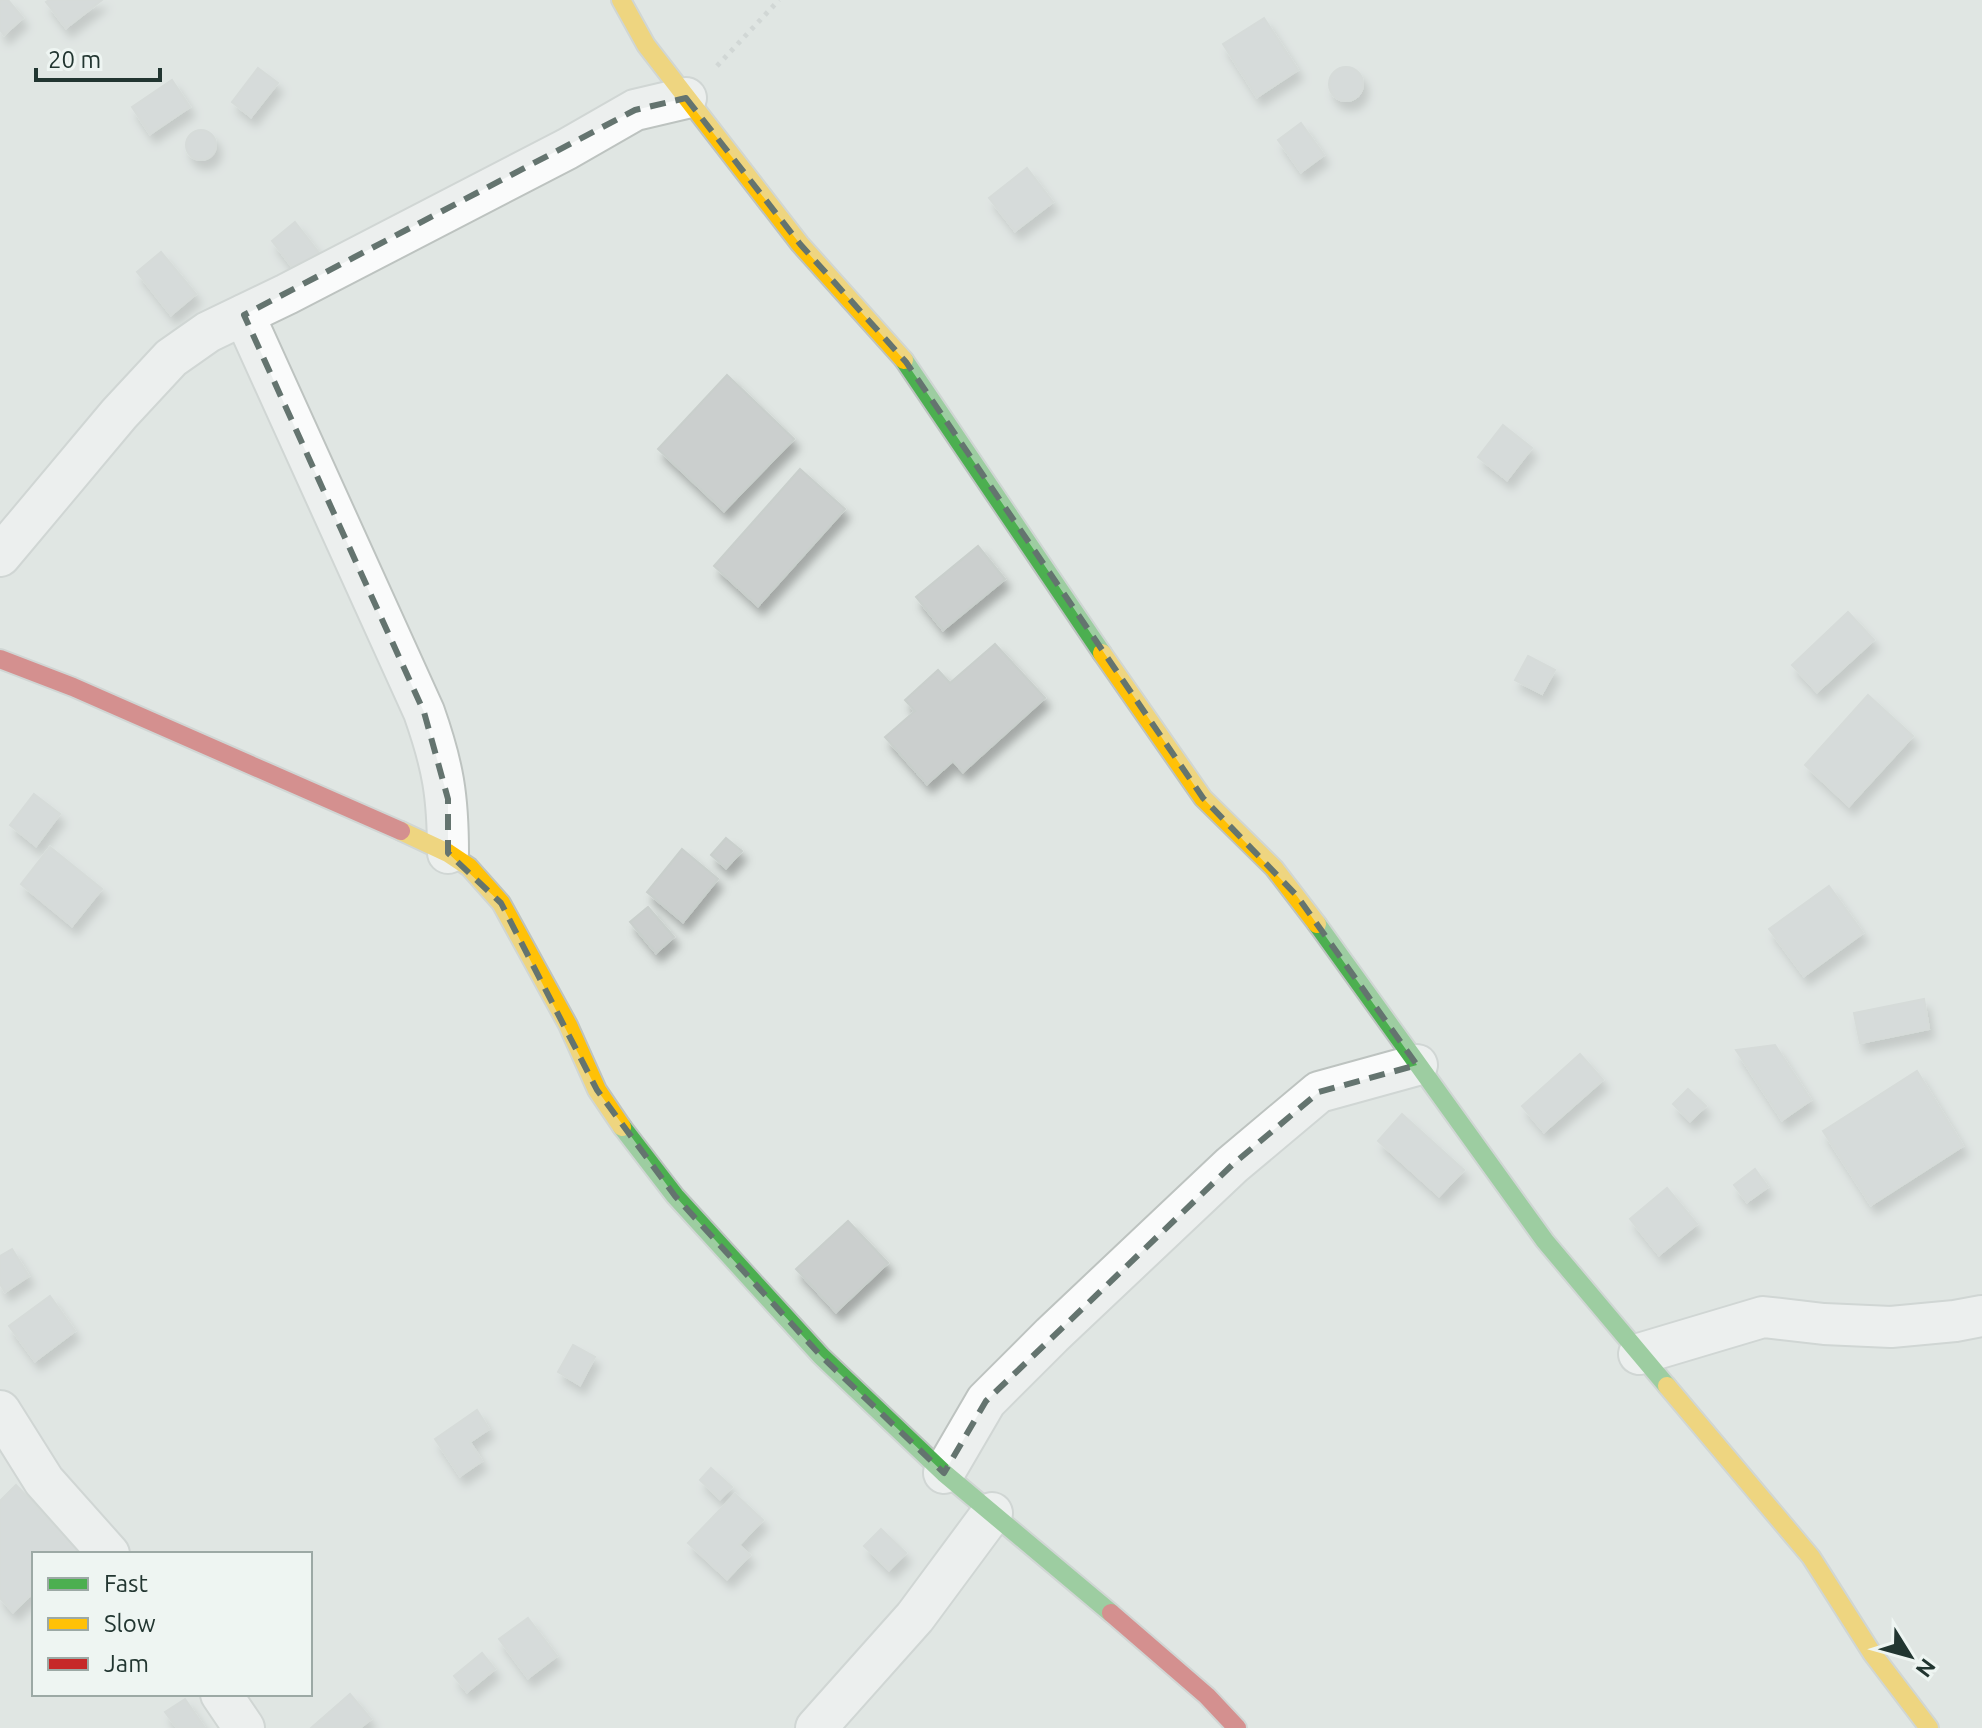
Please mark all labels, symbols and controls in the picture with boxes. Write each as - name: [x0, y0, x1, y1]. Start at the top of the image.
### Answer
- scale bar: [36, 32, 160, 82]
- text: 20 m: [48, 46, 101, 73]
- legend: [32, 1552, 312, 1696]
- text: Fast: [104, 1570, 148, 1597]
- text: Slow: [104, 1610, 156, 1637]
- north arrow: [1870, 1616, 1950, 1696]
- text: Jam: [104, 1650, 149, 1677]
- text: N: [1911, 1654, 1941, 1682]

